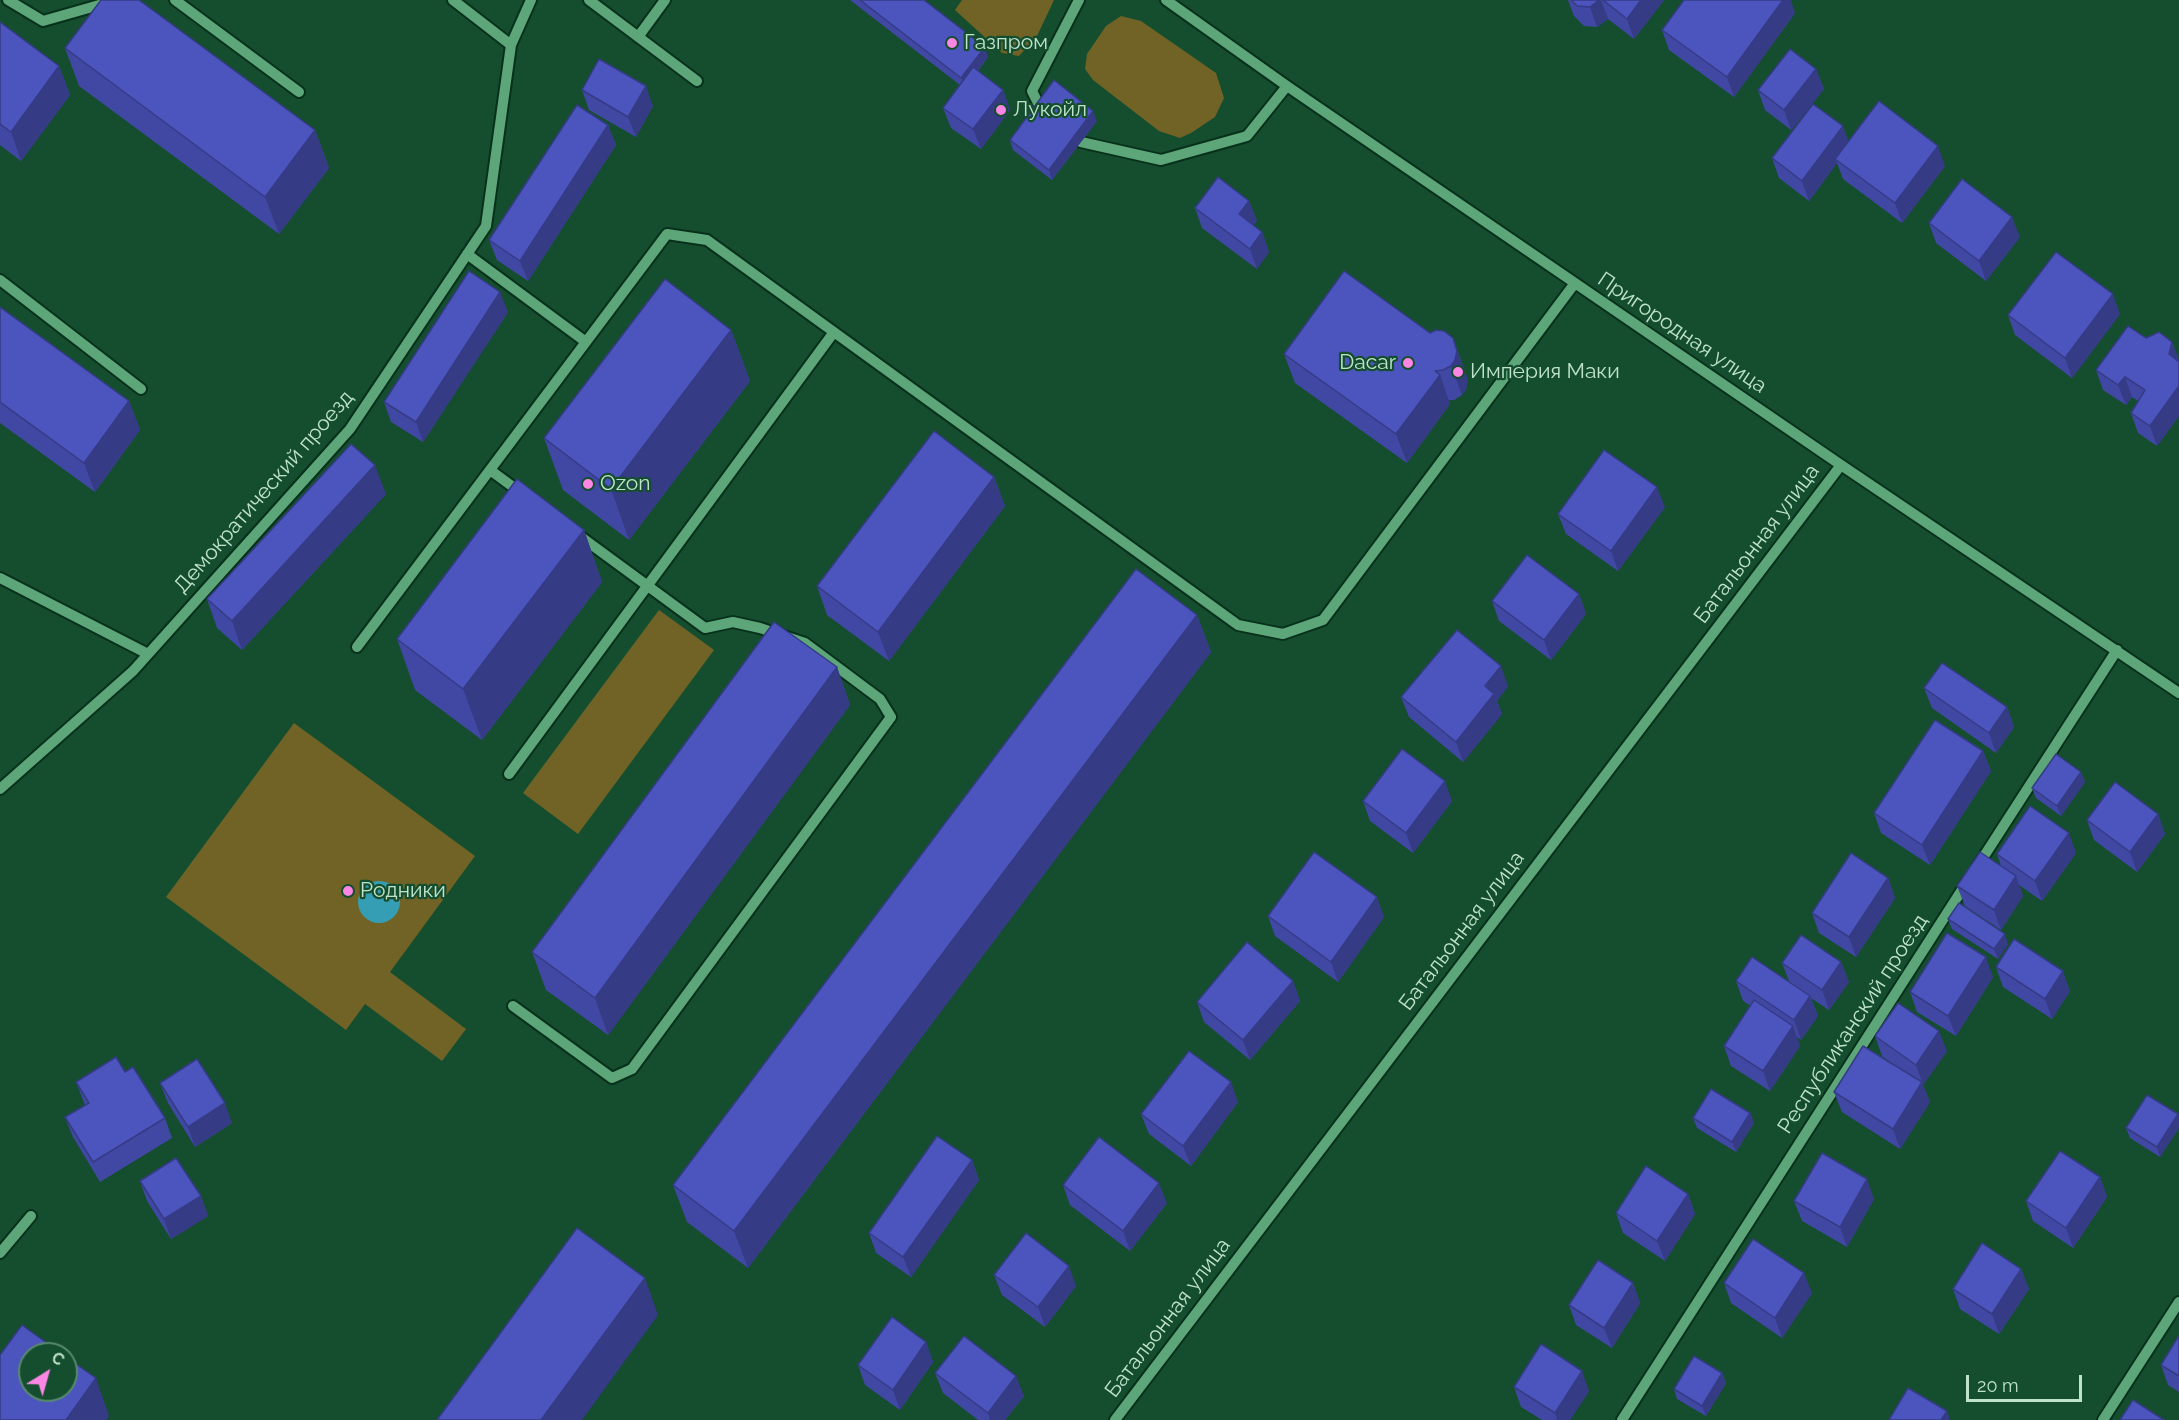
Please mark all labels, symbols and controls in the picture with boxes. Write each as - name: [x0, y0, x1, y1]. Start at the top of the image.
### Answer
- place label: Газпром: [964, 30, 1048, 56]
- marker: Газпром: [945, 36, 959, 50]
- place label: Лукойл: [1013, 97, 1087, 123]
- marker: Лукойл: [994, 103, 1008, 117]
- street label: Пригородная улица: [1593, 267, 1771, 399]
- place label: Dacar: [1339, 350, 1396, 376]
- marker: Dacar: [1401, 356, 1415, 370]
- place label: Империя Маки: [1470, 359, 1620, 385]
- marker: Империя Маки: [1451, 365, 1465, 379]
- street label: Демократический проезд: [169, 385, 359, 599]
- street label: Батальонная улица: [1689, 460, 1825, 628]
- place label: Ozon: [600, 471, 651, 497]
- marker: Ozon: [581, 477, 595, 491]
- street label: Батальонная улица: [1394, 847, 1530, 1015]
- place label: Родники: [360, 878, 446, 904]
- marker: Родники: [341, 884, 355, 898]
- street label: Республиканский проезд: [1773, 910, 1933, 1138]
- street label: Батальонная улица: [1100, 1234, 1236, 1402]
- north arrow: [18, 1342, 78, 1402]
- text: С: [48, 1348, 68, 1370]
- scale bar: [1969, 1363, 2084, 1401]
- text: 20 m: [1977, 1375, 2019, 1396]

